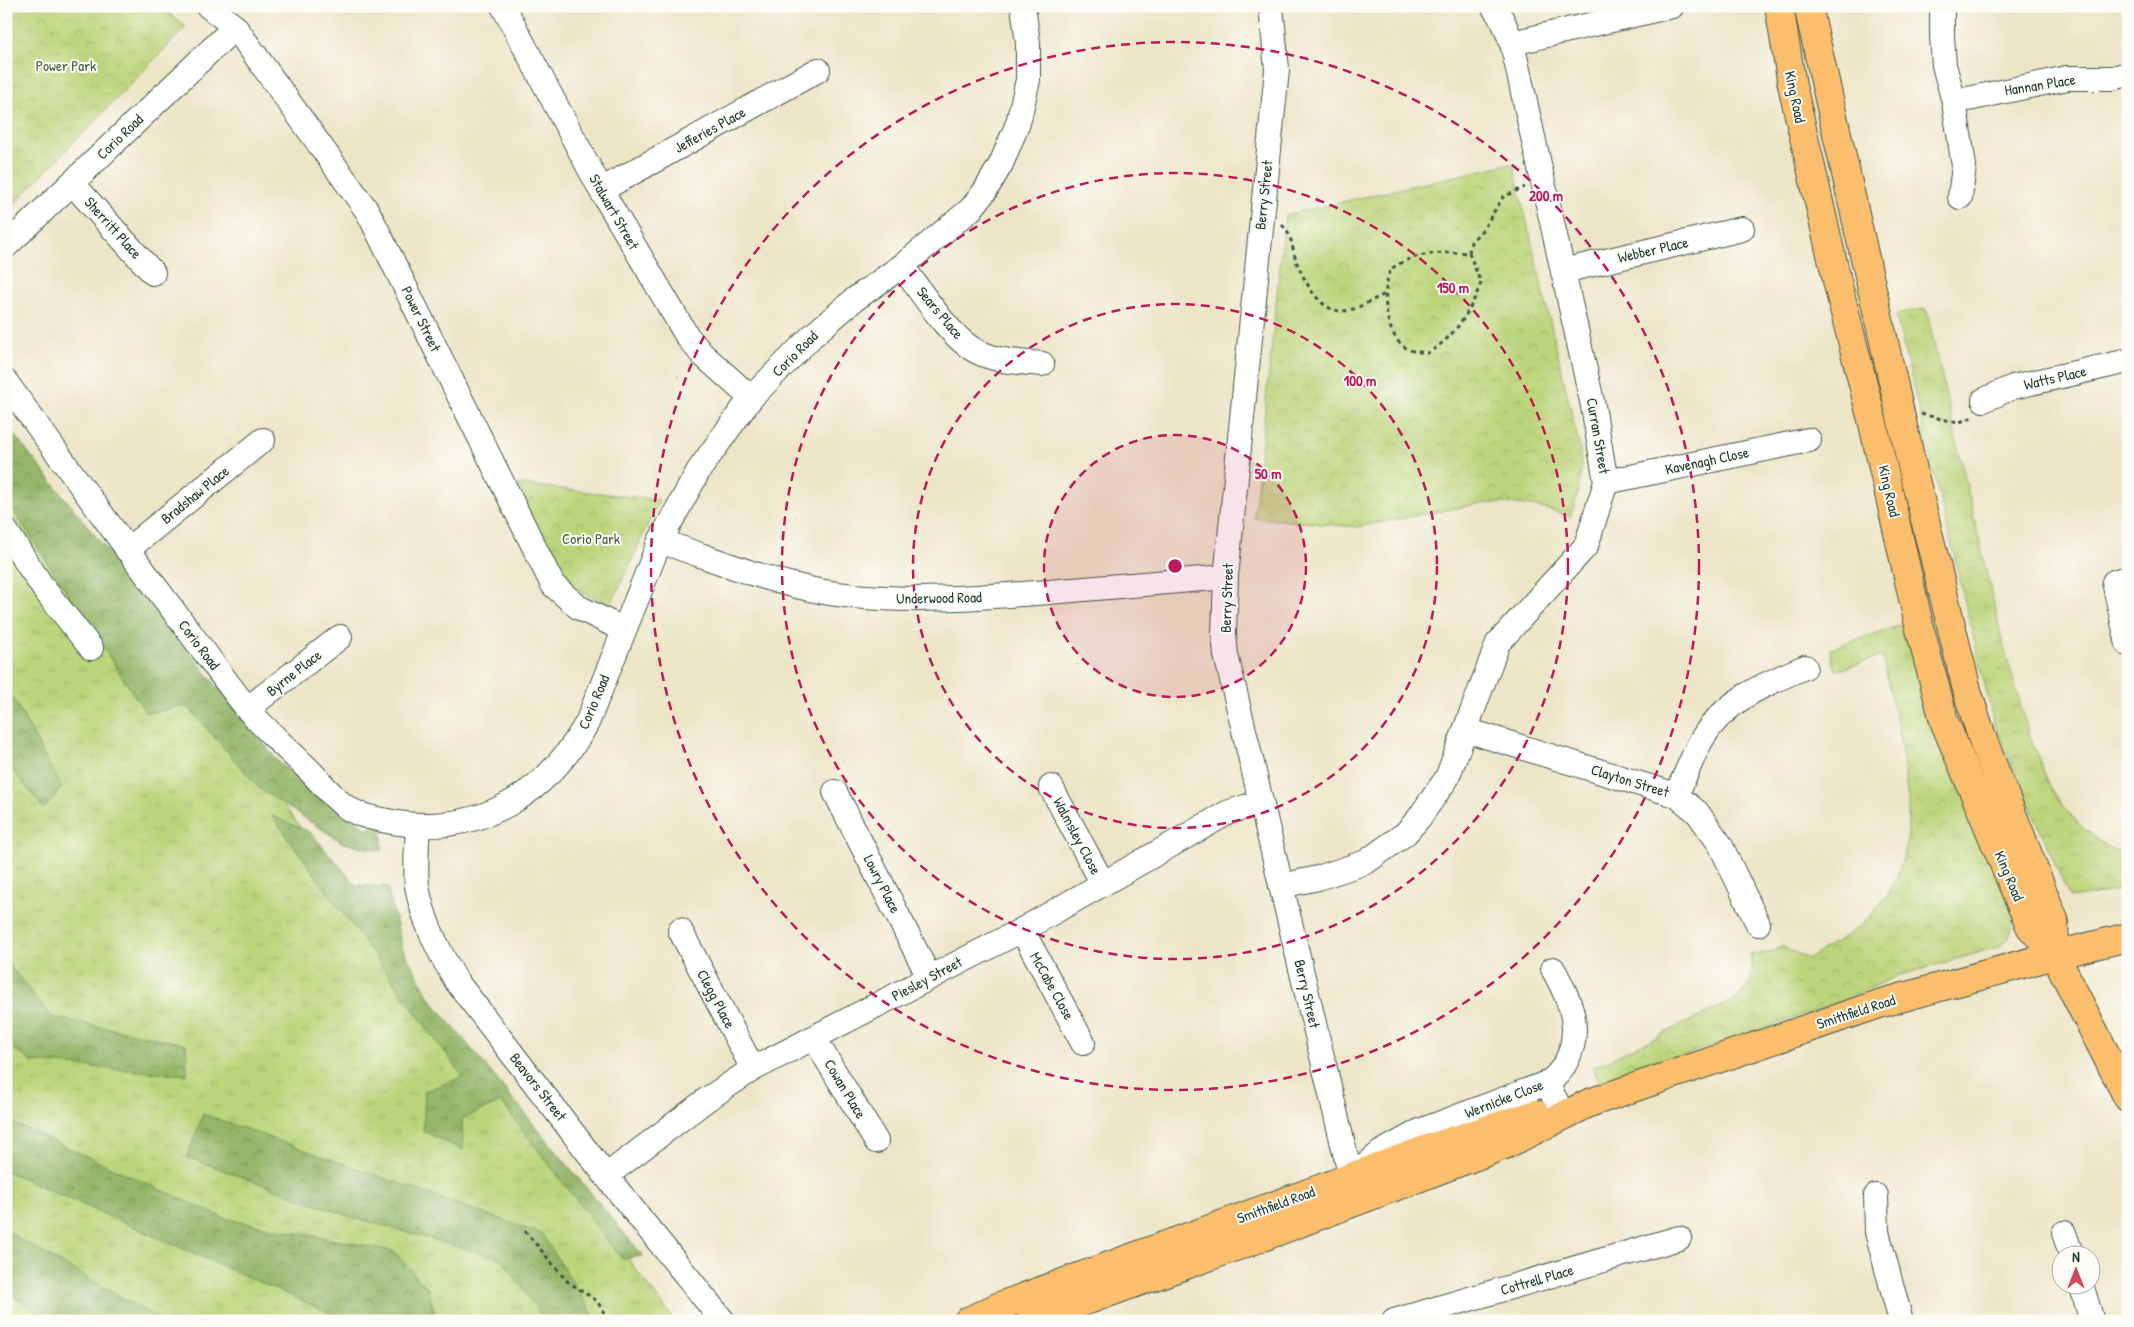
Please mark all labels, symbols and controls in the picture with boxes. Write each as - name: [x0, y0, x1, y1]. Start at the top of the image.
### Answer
- park label: Power Park: [36, 55, 96, 76]
- street label: King Road: [1780, 69, 1811, 125]
- street label: Hannan Place: [2003, 69, 2077, 100]
- street label: Jefferies Place: [670, 101, 749, 158]
- street label: Corio Road: [92, 109, 148, 164]
- street label: Berry Street: [1249, 158, 1278, 231]
- street label: Stalwart Street: [584, 170, 645, 254]
- text: 200 m: [1529, 185, 1563, 206]
- street label: Sherritt Place: [80, 192, 147, 263]
- street label: Webber Place: [1616, 231, 1690, 268]
- text: 150 m: [1437, 277, 1469, 298]
- street label: Sears Place: [912, 282, 969, 343]
- street label: Power Street: [397, 283, 447, 356]
- street label: Corio Road: [767, 326, 822, 381]
- street label: Watts Place: [2022, 360, 2088, 395]
- text: 100 m: [1344, 370, 1376, 391]
- street label: Curran Street: [1581, 396, 1616, 476]
- street label: Kavenagh Close: [1663, 441, 1751, 480]
- street label: Bradshaw Place: [156, 461, 233, 529]
- text: 50 m: [1255, 463, 1281, 484]
- street label: King Road: [1873, 463, 1906, 519]
- park label: Corio Park: [562, 528, 620, 549]
- centre of rings: [1166, 557, 1184, 575]
- street label: Berry Street: [1215, 562, 1238, 633]
- street label: Underwood Road: [896, 586, 982, 609]
- street label: Corio Road: [174, 615, 225, 674]
- street label: Byrne Place: [262, 644, 326, 701]
- street label: Corio Road: [573, 671, 614, 732]
- street label: Clayton Street: [1588, 759, 1673, 803]
- street label: Walmsley Close: [1048, 793, 1107, 878]
- street label: King Road: [1989, 847, 2029, 904]
- street label: Lowry Place: [859, 851, 906, 917]
- street label: McCabe Close: [1025, 948, 1080, 1023]
- street label: Piesley Street: [888, 951, 966, 1006]
- street label: Berry Street: [1289, 957, 1326, 1031]
- street label: Clegg Place: [692, 966, 741, 1032]
- street label: Smithfield Road: [1814, 989, 1898, 1034]
- street label: Beavors Street: [505, 1048, 572, 1126]
- street label: Cowan Place: [819, 1055, 871, 1123]
- street label: Wernicke Close: [1462, 1074, 1546, 1123]
- street label: Smithfield Road: [1234, 1181, 1318, 1228]
- north arrow: [2052, 1244, 2102, 1294]
- text: N: [2072, 1247, 2080, 1266]
- street label: Cottrell Place: [1498, 1259, 1576, 1300]

